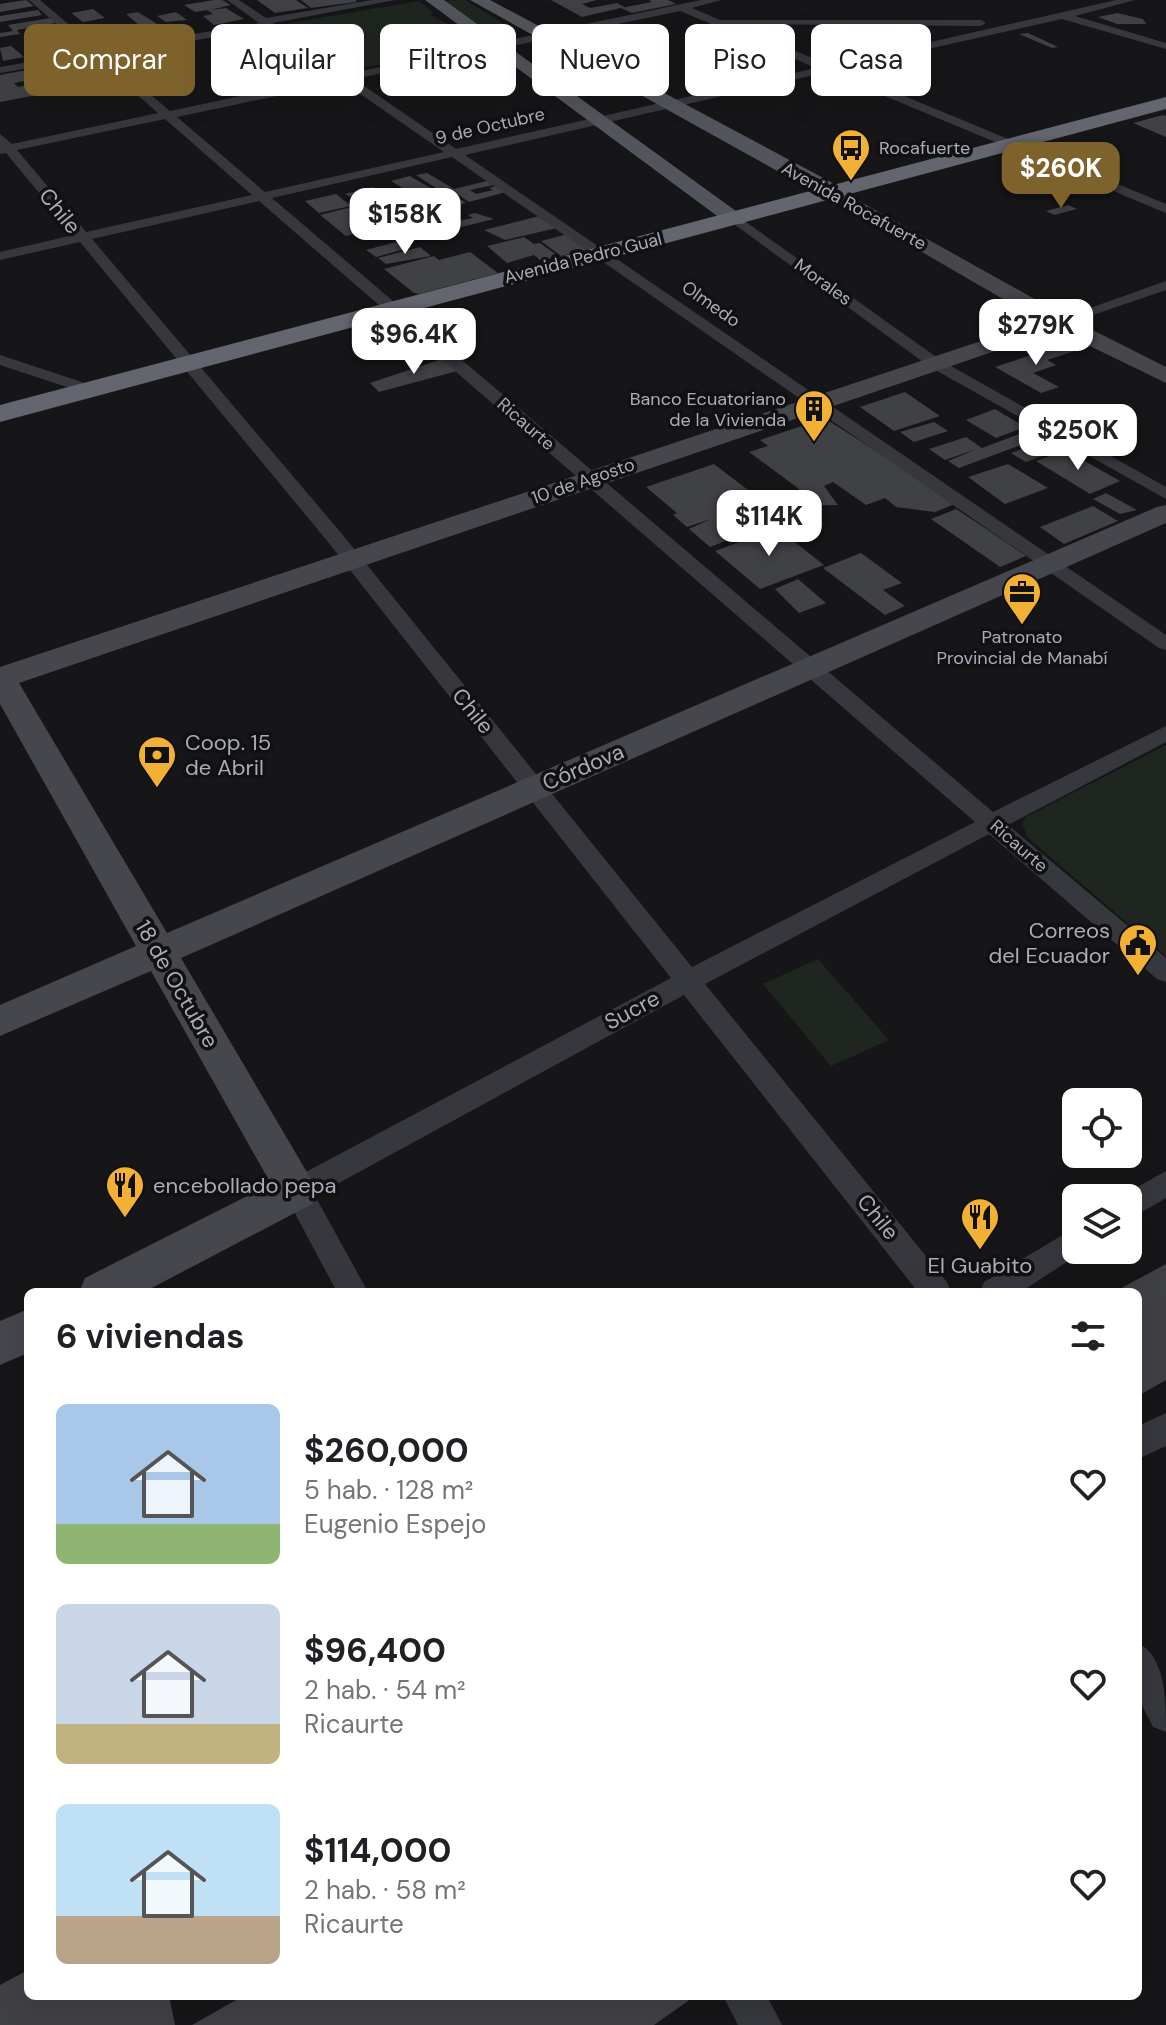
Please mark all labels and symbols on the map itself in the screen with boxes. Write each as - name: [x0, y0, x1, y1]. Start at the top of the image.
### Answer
- street label: 9 de Octubre: [433, 102, 547, 150]
- bus stop icon: Rocafuerte: [830, 127, 872, 182]
- place label: Rocafuerte: [879, 136, 970, 160]
- pin: $260K: [1005, 142, 1117, 210]
- street label: Avenida Rocafuerte: [777, 156, 931, 256]
- street label: Chile: [33, 182, 87, 240]
- pin: $158K: [349, 188, 461, 256]
- street label: Avenida Pedro Gual: [502, 227, 664, 289]
- street label: Morales: [789, 253, 857, 311]
- street label: Olmedo: [677, 275, 745, 333]
- pin: $279K: [980, 299, 1092, 367]
- pin: $96.4K: [349, 308, 479, 376]
- place label: Banco Ecuatoriano de la Vivienda: [630, 387, 786, 432]
- building icon: Banco Ecuatoriano de la Vivienda: [793, 388, 835, 443]
- street label: Ricaurte: [492, 392, 560, 456]
- pin: $250K: [1022, 404, 1134, 472]
- street label: 10 de Agosto: [528, 452, 638, 510]
- pin: $114K: [713, 490, 825, 558]
- office icon: Patronato Provincial de Manabí: [1001, 571, 1043, 626]
- place label: Patronato Provincial de Manabí: [937, 625, 1107, 670]
- street label: Chile: [446, 682, 500, 740]
- place label: Coop. 15 de Abril: [185, 728, 271, 782]
- bank icon: Coop. 15 de Abril: [136, 734, 178, 789]
- street label: Córdova: [538, 737, 628, 797]
- street label: Ricaurte: [985, 814, 1053, 878]
- street label: 18 de Octubre: [129, 915, 225, 1053]
- place label: Correos del Ecuador: [988, 916, 1110, 970]
- public building icon: Correos del Ecuador: [1117, 922, 1159, 977]
- street label: Sucre: [600, 984, 664, 1036]
- restaurant icon: encebollado pepa: [104, 1164, 146, 1219]
- place label: encebollado pepa: [153, 1171, 337, 1200]
- street label: Chile: [851, 1188, 905, 1246]
- restaurant icon: El Guabito: [959, 1196, 1001, 1251]
- place label: El Guabito: [928, 1251, 1032, 1280]

